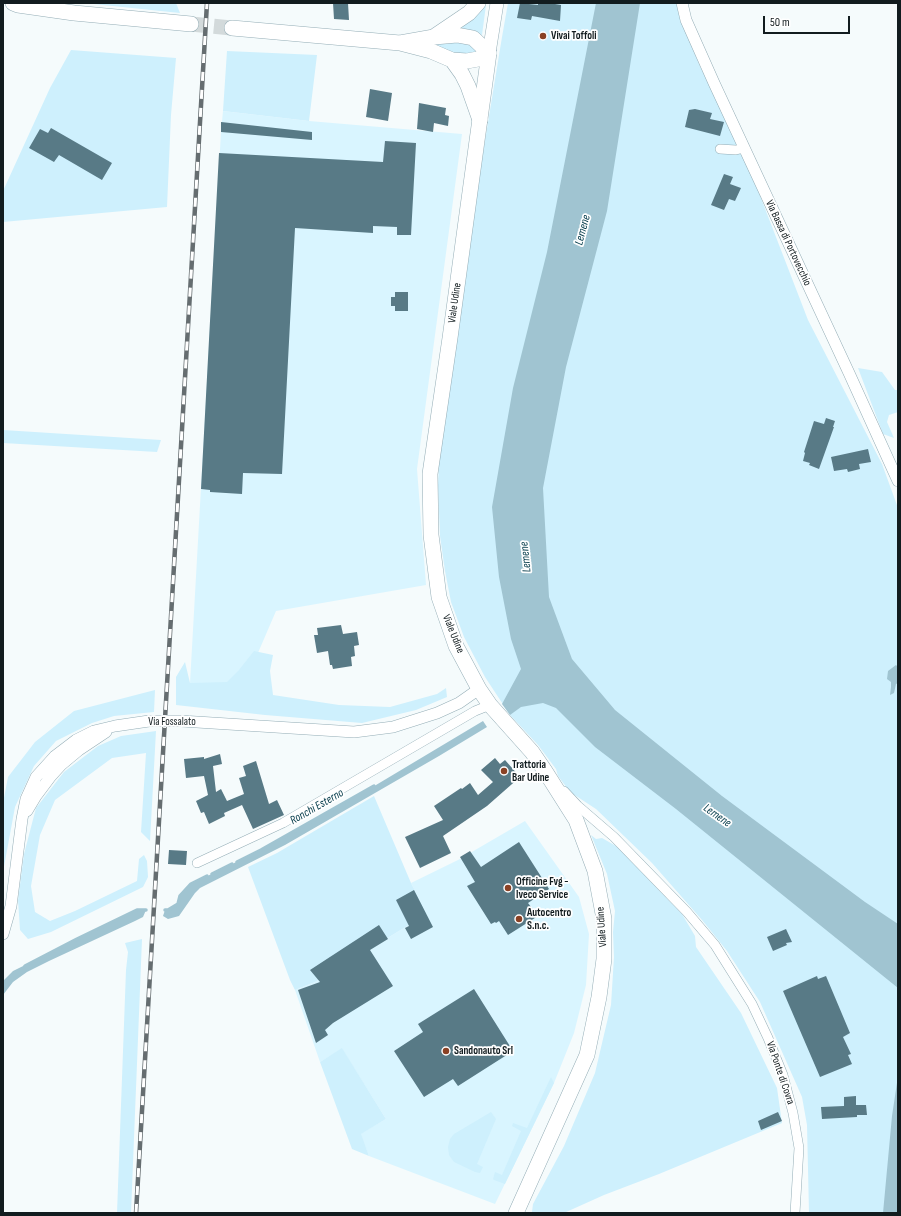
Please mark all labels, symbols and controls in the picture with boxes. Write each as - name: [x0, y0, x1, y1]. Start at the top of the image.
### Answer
- scale bar: [765, 8, 852, 34]
- text: 50 m: [770, 15, 790, 30]
- place label: Vivai Toffoli: [551, 29, 597, 43]
- marker: Vivai Toffoli: [538, 31, 548, 41]
- street label: Via Bassa di Portovecchio: [762, 198, 814, 288]
- water label: Lemene: [572, 213, 594, 247]
- street label: Viale Udine: [446, 282, 464, 324]
- water label: Lemene: [517, 541, 535, 573]
- street label: Viale Udine: [439, 613, 467, 655]
- street label: Via Fossalato: [148, 715, 196, 729]
- place label: Trattoria Bar Udine: [512, 758, 549, 784]
- marker: Trattoria Bar Udine: [499, 766, 509, 776]
- water label: Ronchi Esterno: [288, 786, 346, 828]
- water label: Lemene: [700, 801, 734, 831]
- place label: Officine Fvg - Iveco Service: [516, 875, 569, 901]
- marker: Officine Fvg - Iveco Service: [503, 883, 513, 893]
- place label: Autocentro S.n.c.: [527, 906, 571, 932]
- street label: Viale Udine: [594, 906, 610, 948]
- marker: Autocentro S.n.c.: [514, 914, 524, 924]
- street label: Via Ponte di Covra: [763, 1040, 797, 1106]
- place label: Sandonauto Srl: [454, 1044, 513, 1058]
- marker: Sandonauto Srl: [441, 1046, 451, 1056]

